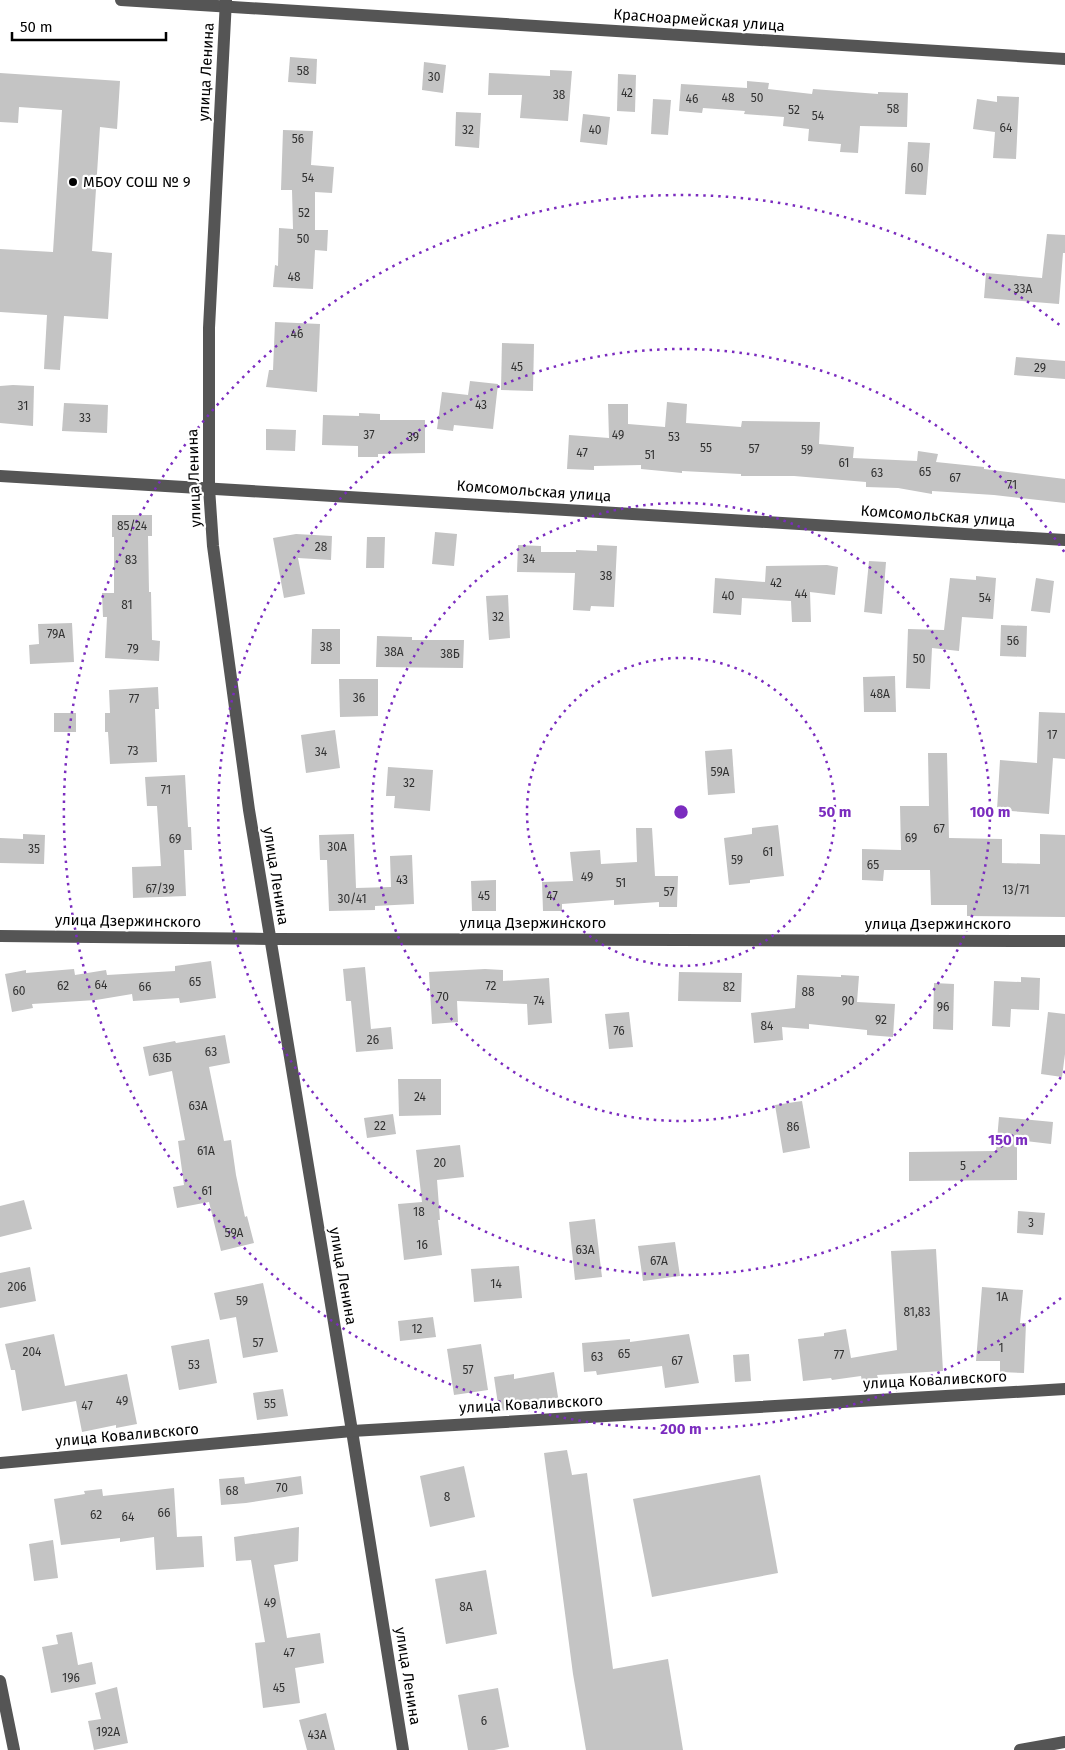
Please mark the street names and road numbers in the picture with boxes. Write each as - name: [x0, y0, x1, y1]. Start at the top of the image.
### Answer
- street label: Красноармейская улица: [613, 5, 785, 35]
- street label: улица Ленина: [194, 22, 218, 122]
- street label: улица Ленина: [183, 428, 205, 528]
- street label: Комсомольская улица: [456, 477, 612, 505]
- street label: Комсомольская улица: [860, 502, 1016, 530]
- street label: улица Ленина: [259, 826, 293, 926]
- street label: улица Дзержинского: [55, 911, 201, 931]
- street label: улица Дзержинского: [460, 914, 606, 932]
- street label: улица Дзержинского: [865, 915, 1011, 933]
- street label: улица Ленина: [326, 1226, 360, 1326]
- street label: улица Коваливского: [863, 1367, 1007, 1393]
- street label: улица Коваливского: [459, 1391, 603, 1417]
- street label: улица Коваливского: [54, 1420, 200, 1450]
- street label: улица Ленина: [391, 1626, 425, 1726]

